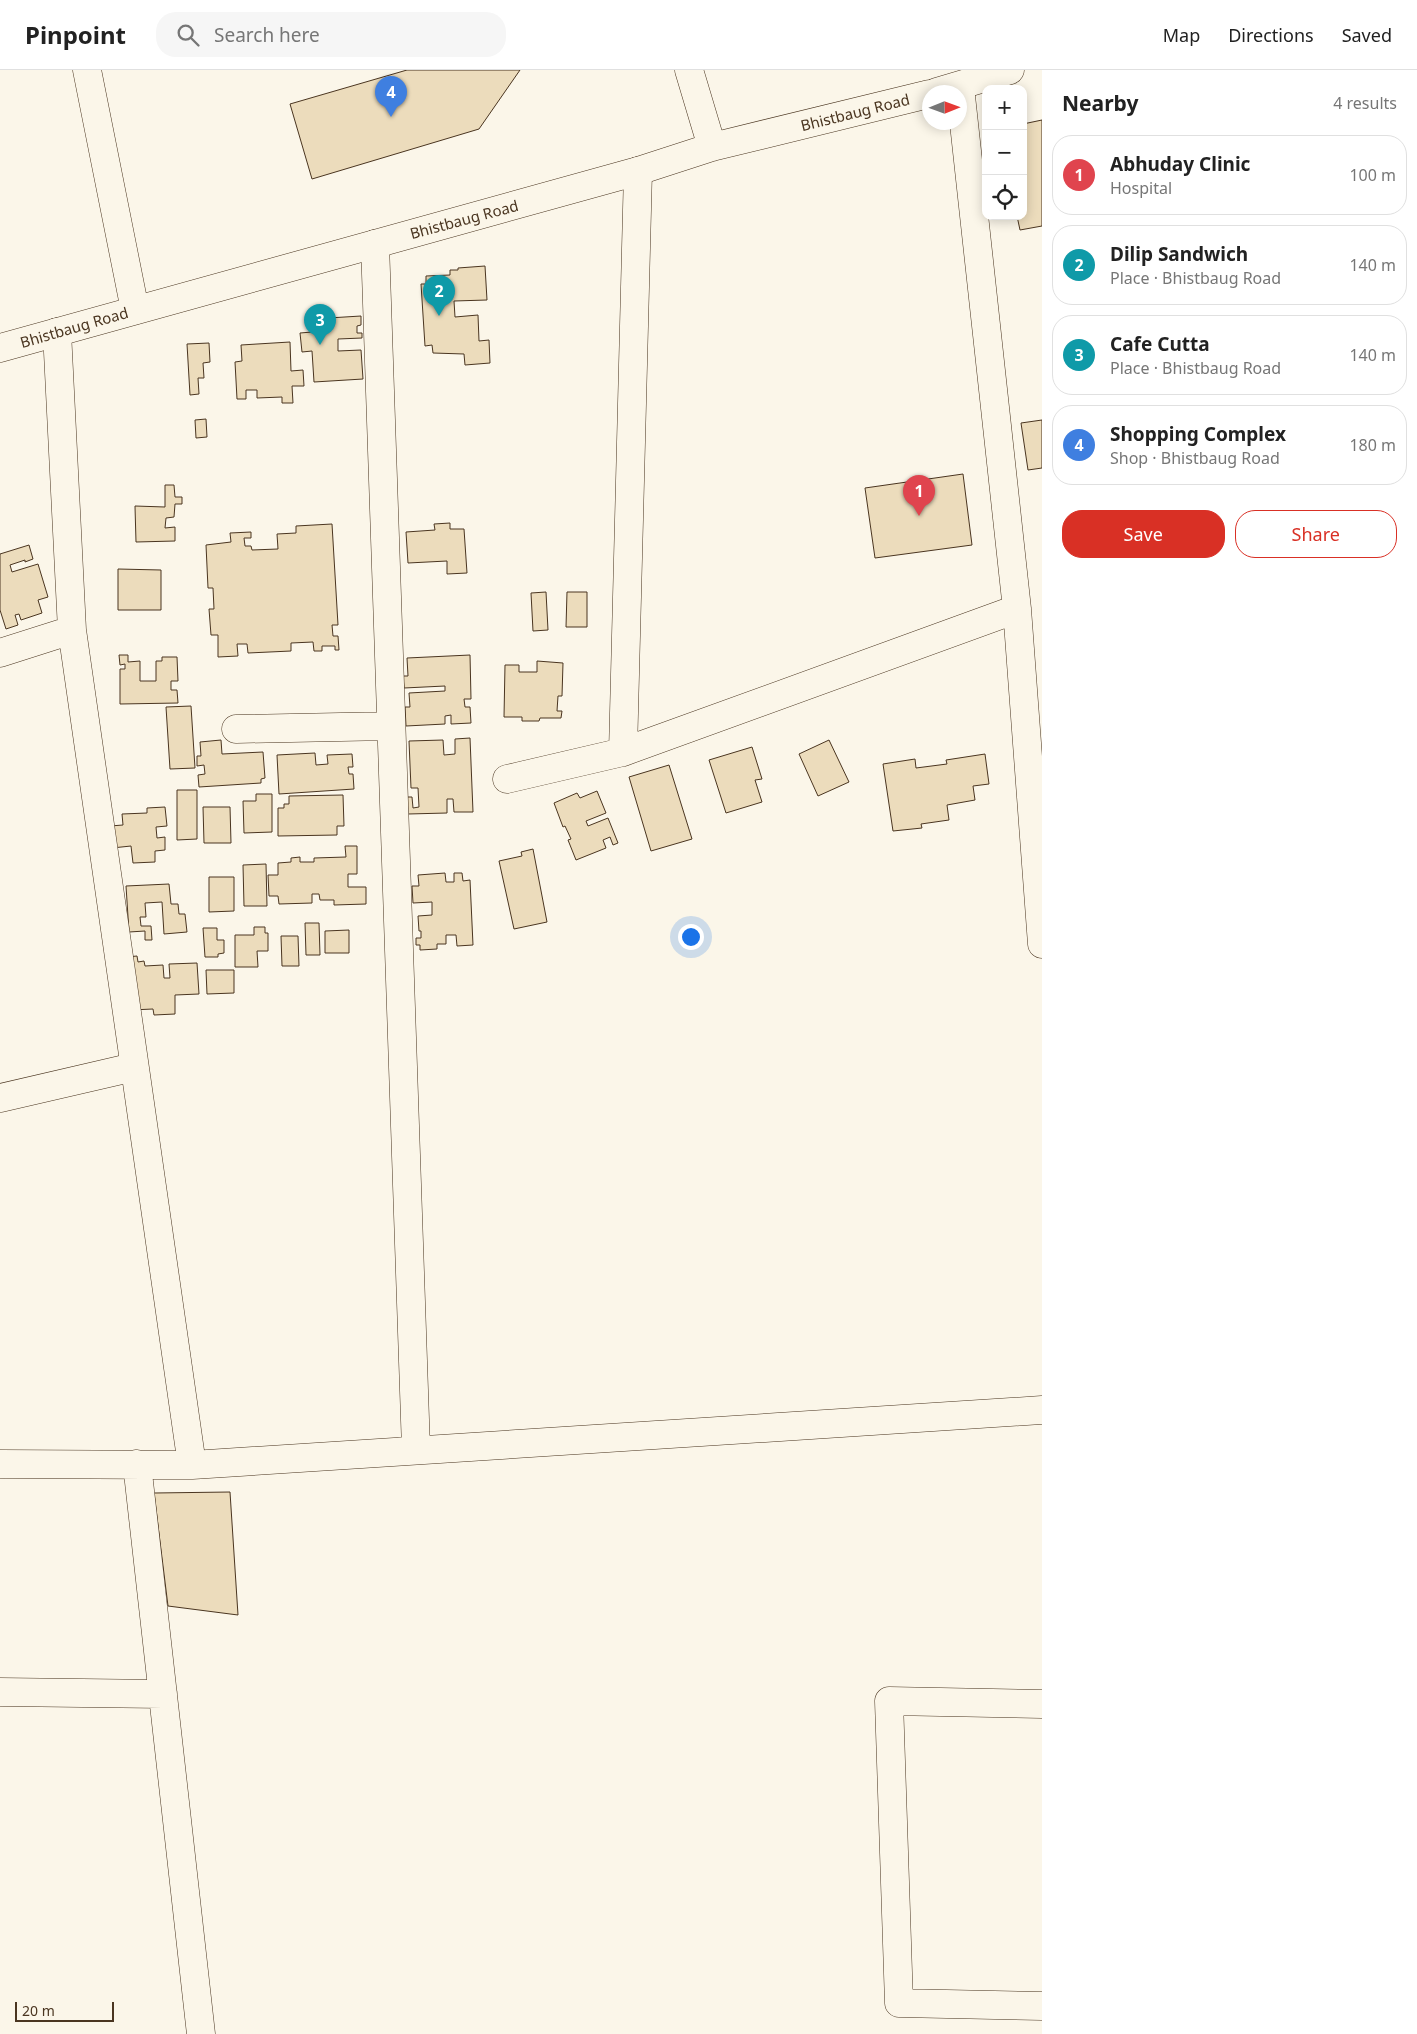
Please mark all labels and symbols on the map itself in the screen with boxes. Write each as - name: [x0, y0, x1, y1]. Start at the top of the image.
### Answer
- pin: 4: [375, 76, 407, 117]
- north arrow: [922, 85, 967, 130]
- street label: Bhistbaug Road: [798, 89, 912, 135]
- street label: Bhistbaug Road: [408, 195, 520, 243]
- pin: 2: [423, 275, 455, 316]
- street label: Bhistbaug Road: [18, 302, 130, 352]
- pin: 3: [304, 304, 336, 345]
- pin: 1: [903, 475, 935, 516]
- your location: [678, 924, 704, 950]
- scale bar: [15, 1999, 114, 2022]

